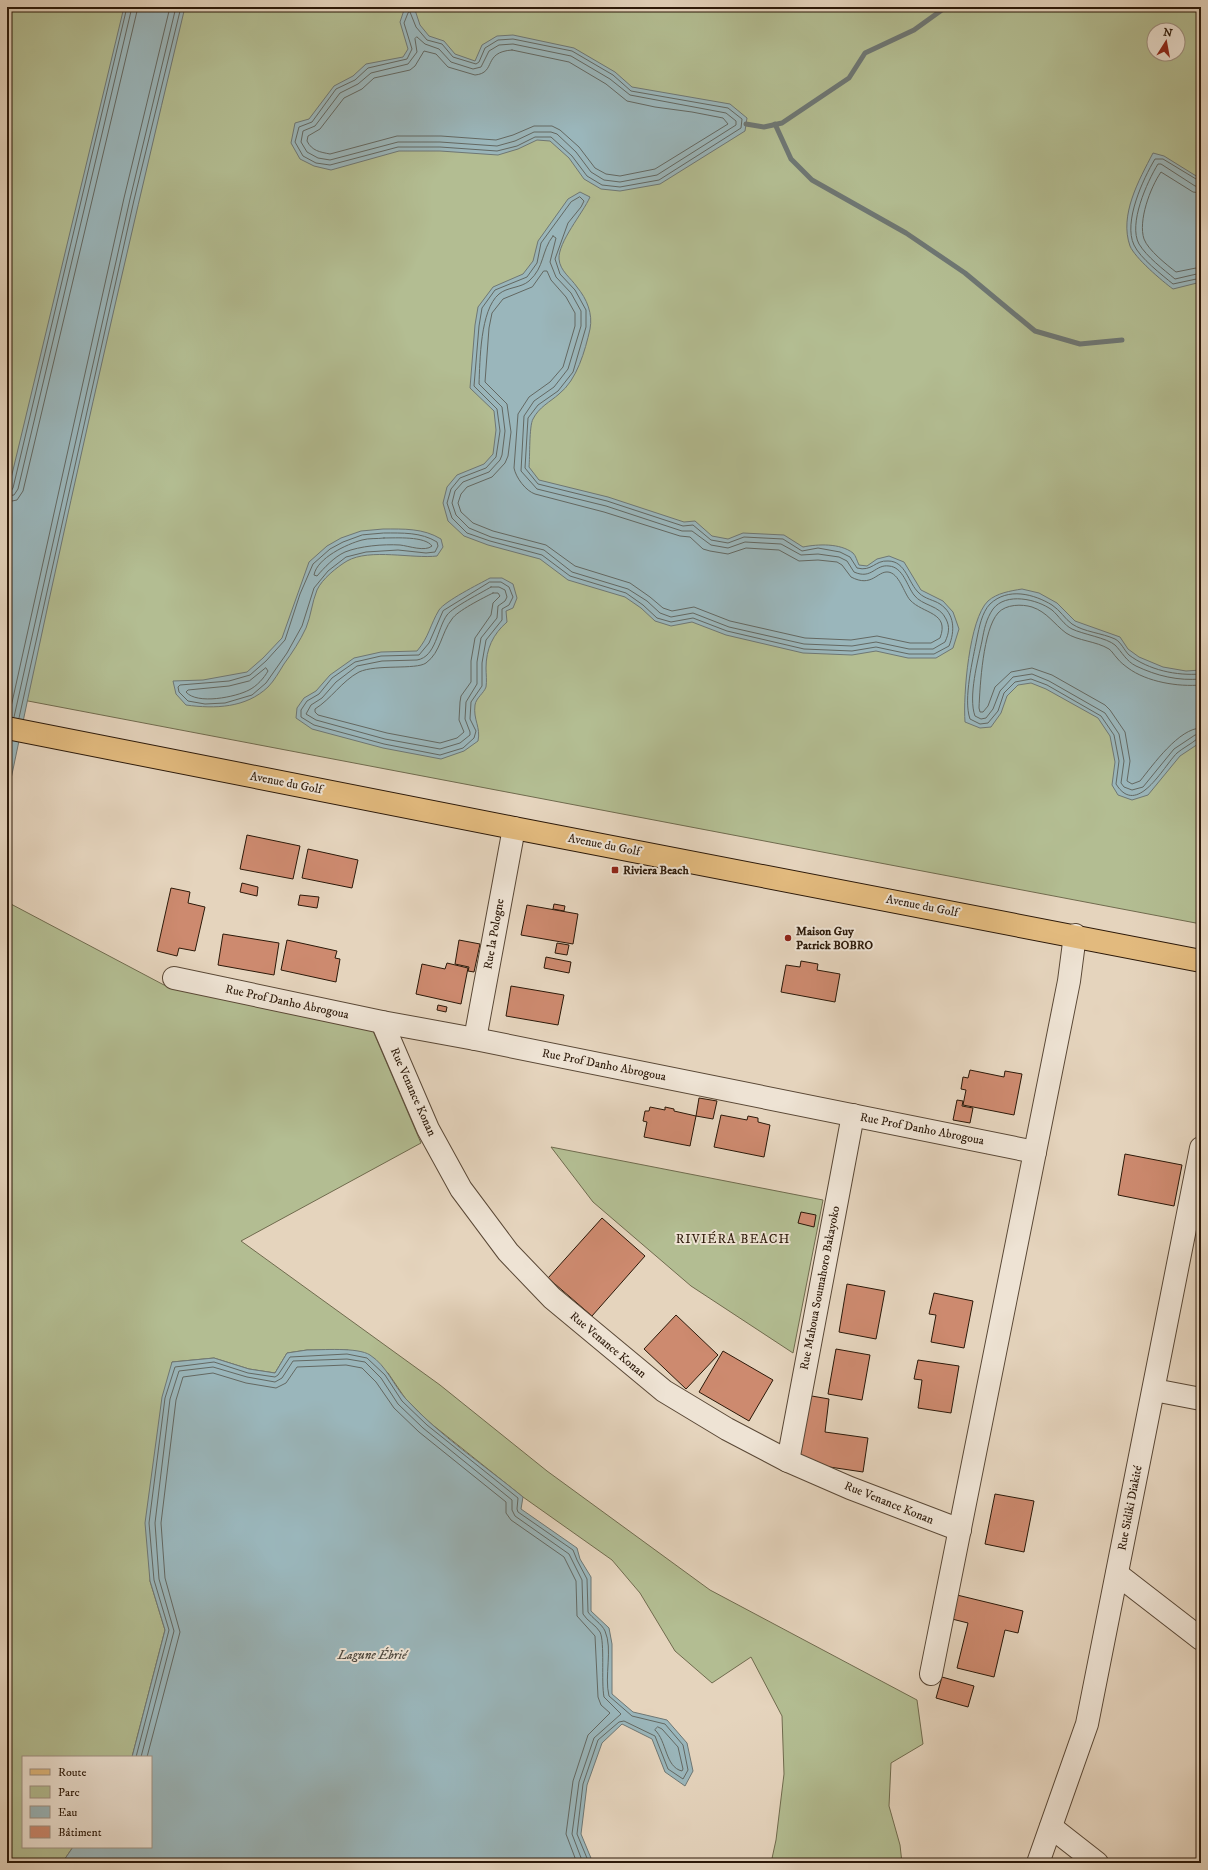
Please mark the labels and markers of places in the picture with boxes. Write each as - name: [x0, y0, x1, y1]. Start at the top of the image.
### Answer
- place label: Riviera Beach: [623, 863, 689, 878]
- marker: Riviera Beach: [610, 865, 620, 875]
- place label: Maison Guy Patrick BOBRO: [796, 924, 874, 953]
- marker: Maison Guy Patrick BOBRO: [783, 933, 793, 943]

